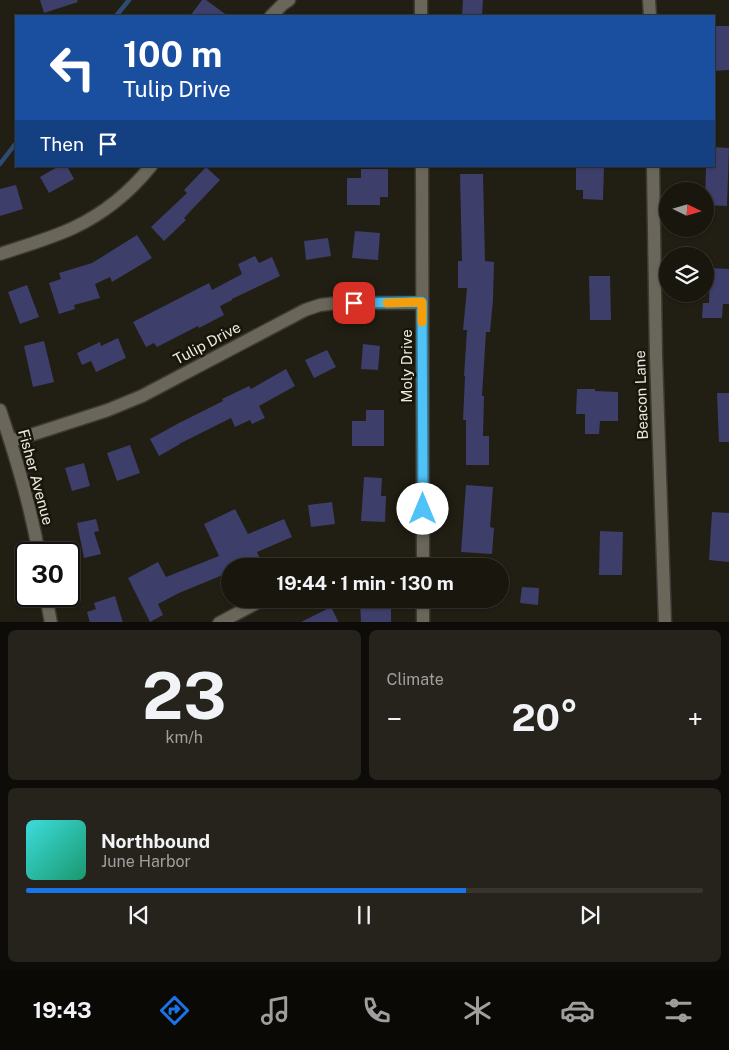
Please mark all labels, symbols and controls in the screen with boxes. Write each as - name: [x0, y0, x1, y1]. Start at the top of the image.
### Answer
- text: 100 m: [123, 34, 222, 75]
- icon: left: [40, 35, 105, 100]
- text: Tulip Drive: [123, 76, 231, 102]
- icon: arrive: [94, 130, 122, 158]
- text: Then: [40, 133, 84, 155]
- north arrow: [659, 182, 714, 238]
- map controls: [659, 182, 714, 302]
- button: layers: [659, 247, 714, 302]
- pin: [333, 282, 375, 324]
- icon: arrive: [340, 289, 368, 317]
- street label: Tulip Drive: [171, 318, 243, 368]
- street label: Moly Drive: [398, 329, 415, 403]
- street label: Beacon Lane: [631, 350, 651, 440]
- street label: Fisher Avenue: [15, 427, 57, 527]
- position arrow: [396, 482, 448, 534]
- speed limit sign: 30: [15, 542, 80, 607]
- text: 19:44 · 1 min · 130 m: [276, 572, 454, 594]
- text: 23: [142, 657, 227, 734]
- text: Climate: [387, 670, 444, 689]
- text: 20°: [511, 695, 578, 740]
- text: −: [387, 702, 402, 735]
- text: +: [687, 702, 703, 735]
- text: km/h: [165, 728, 203, 747]
- text: Northbound: [101, 830, 210, 852]
- text: June Harbor: [101, 852, 191, 871]
- icon: previous: [125, 901, 153, 929]
- icon: pause: [350, 901, 378, 929]
- icon: next: [576, 901, 604, 929]
- icon: directions: [157, 993, 192, 1028]
- icon: music: [258, 993, 293, 1028]
- icon: phone: [359, 993, 394, 1028]
- icon: climate: [460, 993, 495, 1028]
- icon: car: [560, 993, 595, 1028]
- icon: filters: [661, 993, 696, 1028]
- text: 19:43: [33, 997, 92, 1023]

